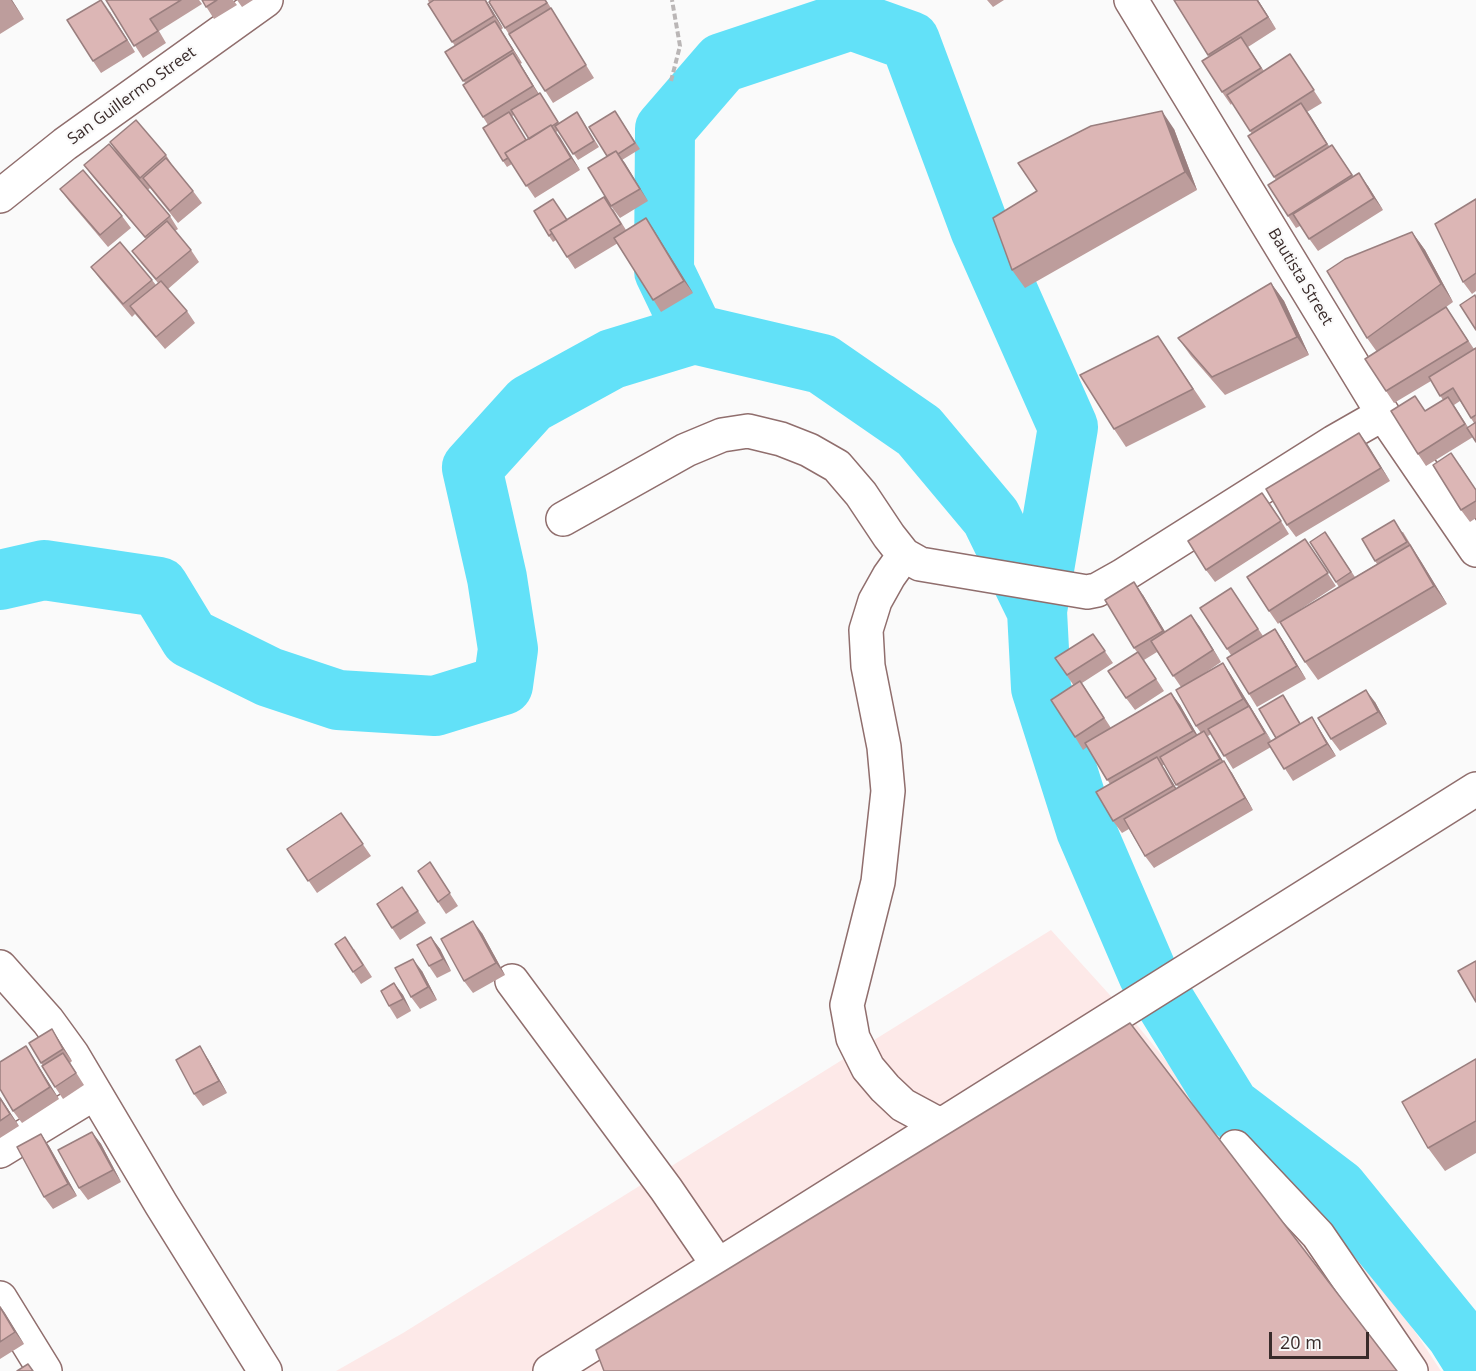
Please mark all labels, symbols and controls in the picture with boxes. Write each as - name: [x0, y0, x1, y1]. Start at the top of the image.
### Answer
- street label: San Guillermo Street: [64, 43, 200, 149]
- street label: Bautista Street: [1263, 225, 1337, 329]
- scale bar: [1272, 1320, 1372, 1358]
- text: 20 m: [1280, 1330, 1322, 1354]

